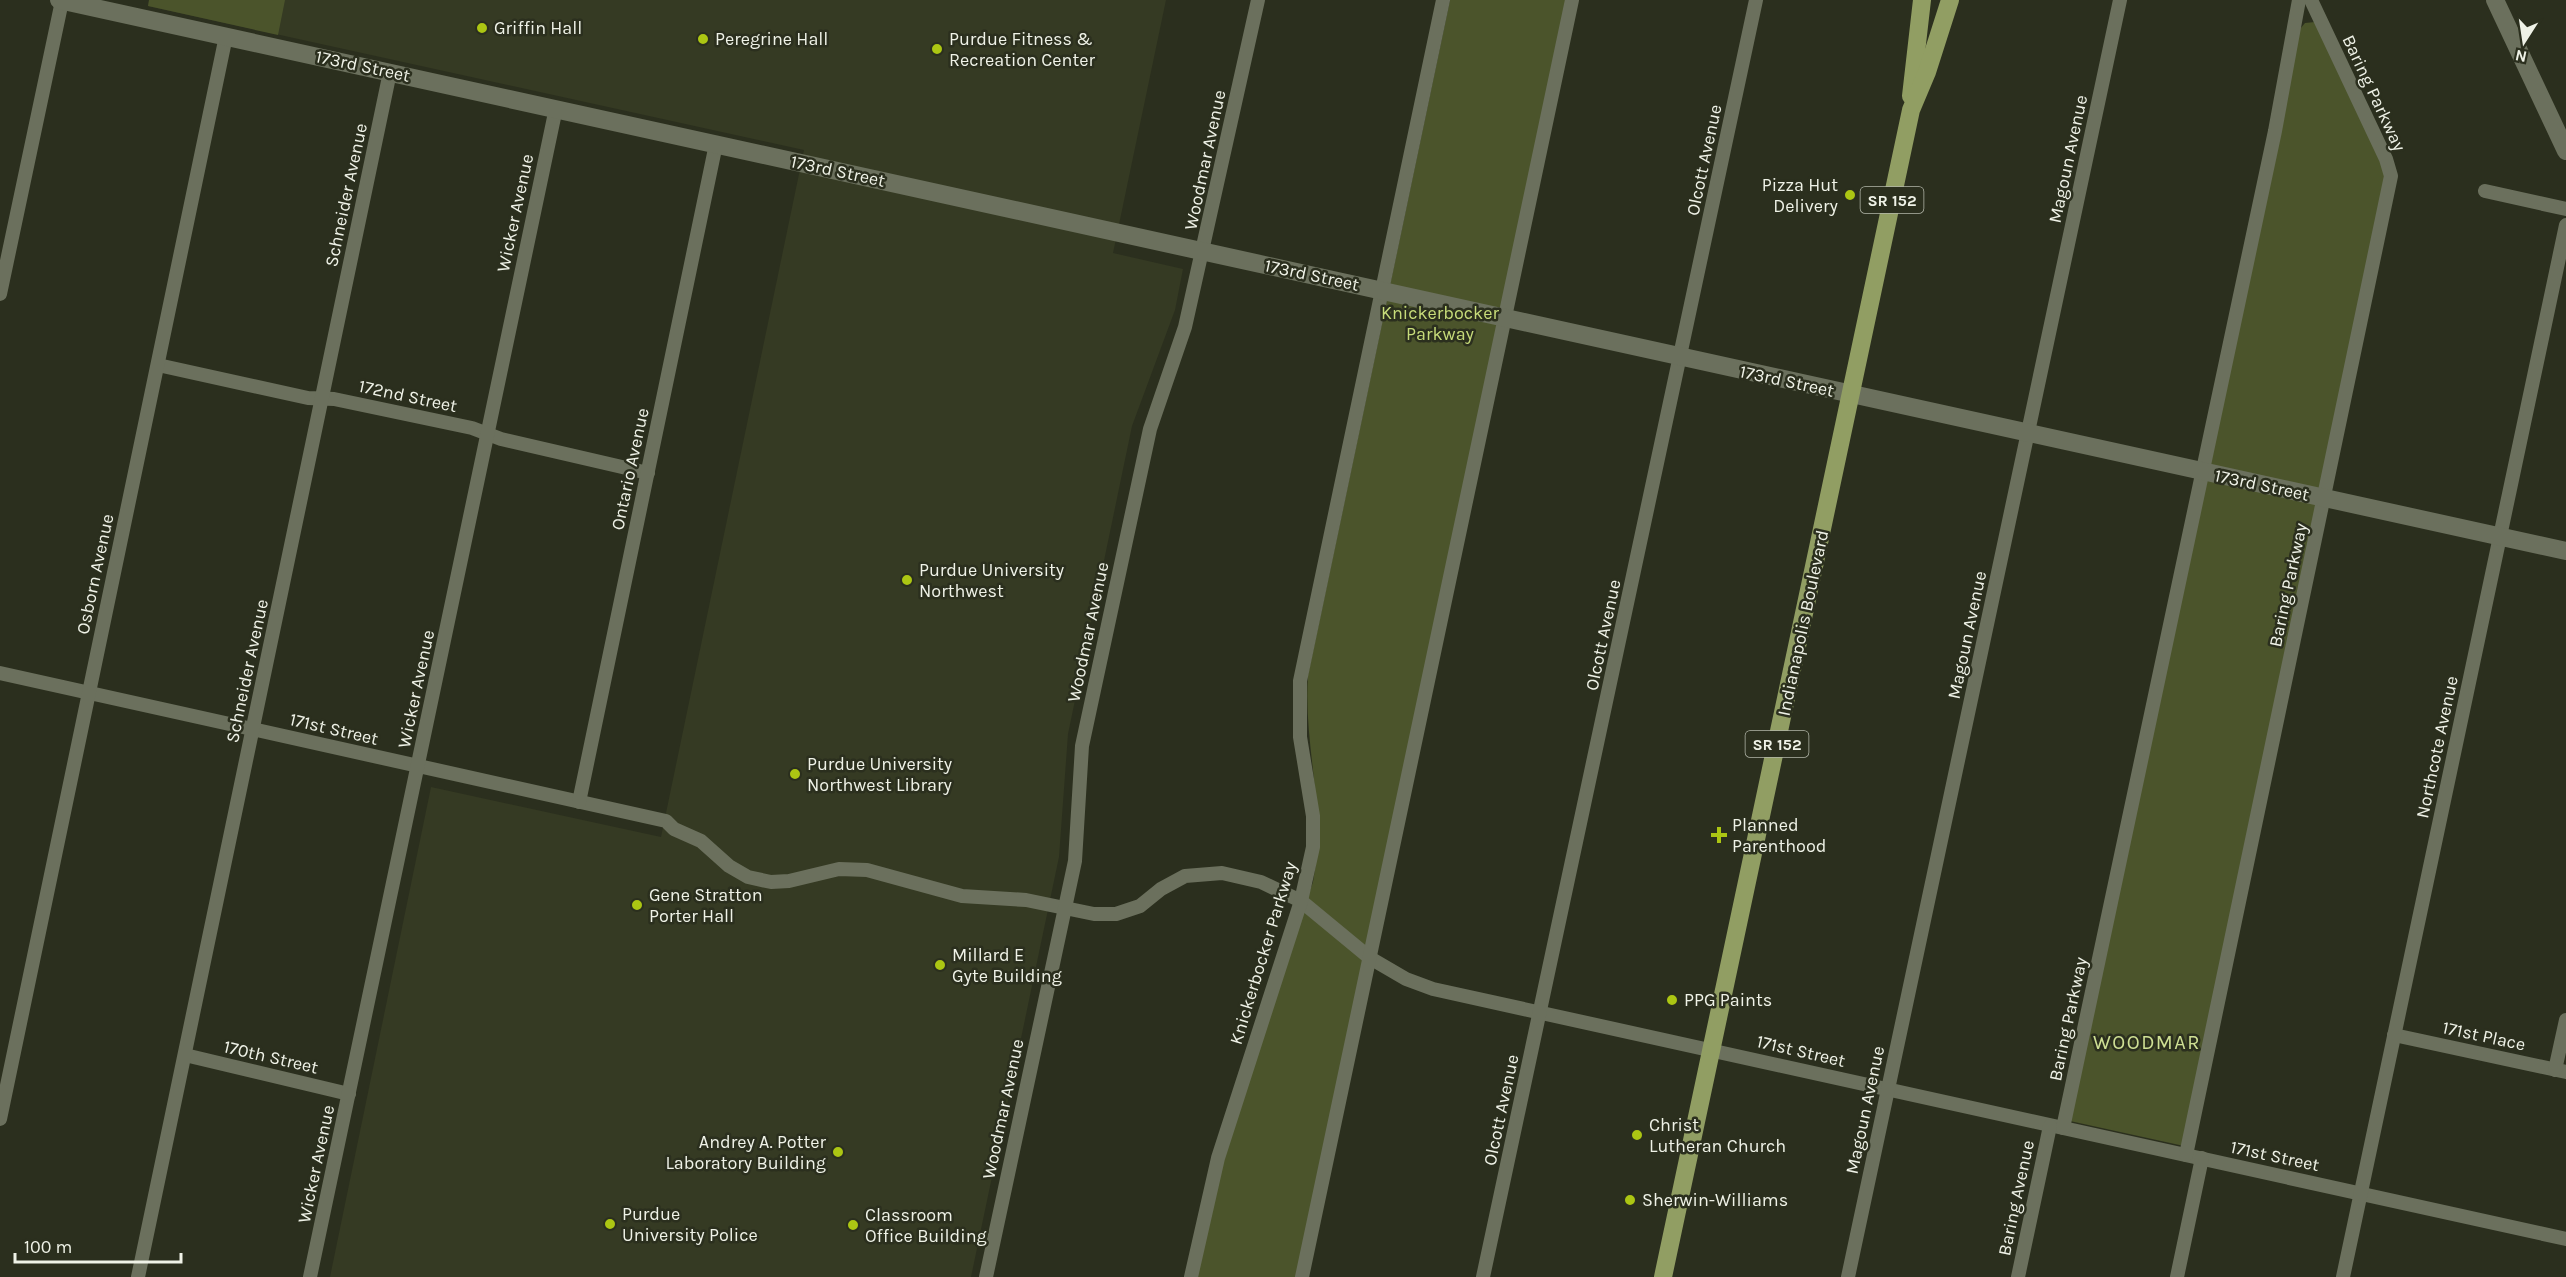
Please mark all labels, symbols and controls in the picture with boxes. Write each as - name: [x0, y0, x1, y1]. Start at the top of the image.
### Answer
- north arrow: [2494, 12, 2554, 72]
- place label: Griffin Hall: [494, 17, 582, 39]
- marker: Griffin Hall: [475, 21, 489, 35]
- place label: Peregrine Hall: [715, 28, 828, 50]
- place label: Purdue Fitness & Recreation Center: [949, 28, 1095, 71]
- street label: Baring Parkway: [2337, 31, 2411, 155]
- marker: Peregrine Hall: [696, 32, 710, 46]
- marker: Purdue Fitness & Recreation Center: [930, 42, 944, 56]
- street label: 173rd Street: [314, 45, 412, 87]
- text: N: [2513, 46, 2529, 67]
- street label: Woodmar Avenue: [1179, 88, 1231, 232]
- street label: Magoun Avenue: [2044, 93, 2092, 225]
- street label: Olcott Avenue: [1682, 103, 1726, 217]
- street label: Schneider Avenue: [320, 121, 372, 269]
- street label: 173rd Street: [789, 150, 887, 192]
- street label: Wicker Avenue: [492, 152, 538, 274]
- place label: Pizza Hut Delivery: [1762, 174, 1839, 217]
- road number: SR 152: [1860, 187, 1924, 213]
- marker: Pizza Hut Delivery: [1843, 188, 1857, 202]
- street label: 173rd Street: [1263, 254, 1361, 296]
- park label: Knickerbocker Parkway: [1381, 302, 1500, 345]
- street label: 173rd Street: [1738, 360, 1836, 402]
- street label: 172nd Street: [357, 375, 459, 417]
- street label: Ontario Avenue: [606, 406, 654, 532]
- street label: 173rd Street: [2213, 464, 2311, 506]
- street label: Osborn Avenue: [72, 512, 118, 636]
- street label: Baring Parkway: [2264, 520, 2312, 649]
- street label: Indianapolis Boulevard: [1773, 528, 1833, 718]
- place label: Purdue University Northwest: [919, 559, 1065, 602]
- street label: Woodmar Avenue: [1062, 560, 1114, 704]
- street label: Magoun Avenue: [1943, 569, 1991, 701]
- marker: Purdue University Northwest: [900, 573, 914, 587]
- street label: Olcott Avenue: [1581, 578, 1625, 692]
- street label: Schneider Avenue: [221, 597, 273, 745]
- street label: Wicker Avenue: [393, 628, 439, 750]
- street label: Northcote Avenue: [2411, 674, 2463, 820]
- street label: 171st Street: [288, 708, 381, 750]
- road number: SR 152: [1746, 731, 1808, 757]
- place label: Purdue University Northwest Library: [807, 753, 953, 796]
- marker: Purdue University Northwest Library: [788, 767, 802, 781]
- place label: Planned Parenthood: [1732, 814, 1826, 857]
- marker: Planned Parenthood: [1710, 826, 1728, 844]
- street label: Knickerbocker Parkway: [1225, 858, 1301, 1047]
- place label: Gene Stratton Porter Hall: [649, 884, 763, 927]
- marker: Gene Stratton Porter Hall: [630, 898, 644, 912]
- place label: Millard E Gyte Building: [952, 944, 1062, 987]
- street label: Baring Parkway: [2044, 954, 2092, 1083]
- marker: Millard E Gyte Building: [933, 958, 947, 972]
- place label: PPG Paints: [1684, 989, 1772, 1011]
- marker: PPG Paints: [1665, 993, 1679, 1007]
- street label: 171st Place: [2440, 1016, 2528, 1056]
- street label: 171st Street: [1755, 1030, 1848, 1072]
- district label: WOODMAR: [2093, 1031, 2201, 1054]
- street label: 170th Street: [222, 1035, 321, 1079]
- street label: Woodmar Avenue: [977, 1037, 1029, 1181]
- street label: Magoun Avenue: [1841, 1044, 1889, 1176]
- street label: Olcott Avenue: [1479, 1053, 1523, 1167]
- street label: Wicker Avenue: [293, 1103, 339, 1225]
- place label: Christ Lutheran Church: [1649, 1114, 1786, 1157]
- marker: Christ Lutheran Church: [1630, 1128, 1644, 1142]
- place label: Andrey A. Potter Laboratory Building: [665, 1131, 826, 1174]
- street label: 171st Street: [2229, 1136, 2322, 1176]
- street label: Baring Avenue: [1993, 1138, 2039, 1258]
- marker: Andrey A. Potter Laboratory Building: [831, 1145, 845, 1159]
- place label: Sherwin-Williams: [1642, 1189, 1788, 1211]
- marker: Sherwin-Williams: [1623, 1193, 1637, 1207]
- place label: Purdue University Police: [622, 1203, 758, 1246]
- place label: Classroom Office Building: [865, 1204, 987, 1247]
- marker: Purdue University Police: [603, 1217, 617, 1231]
- marker: Classroom Office Building: [846, 1218, 860, 1232]
- scale bar: [15, 1226, 182, 1264]
- text: 100 m: [24, 1236, 72, 1258]

